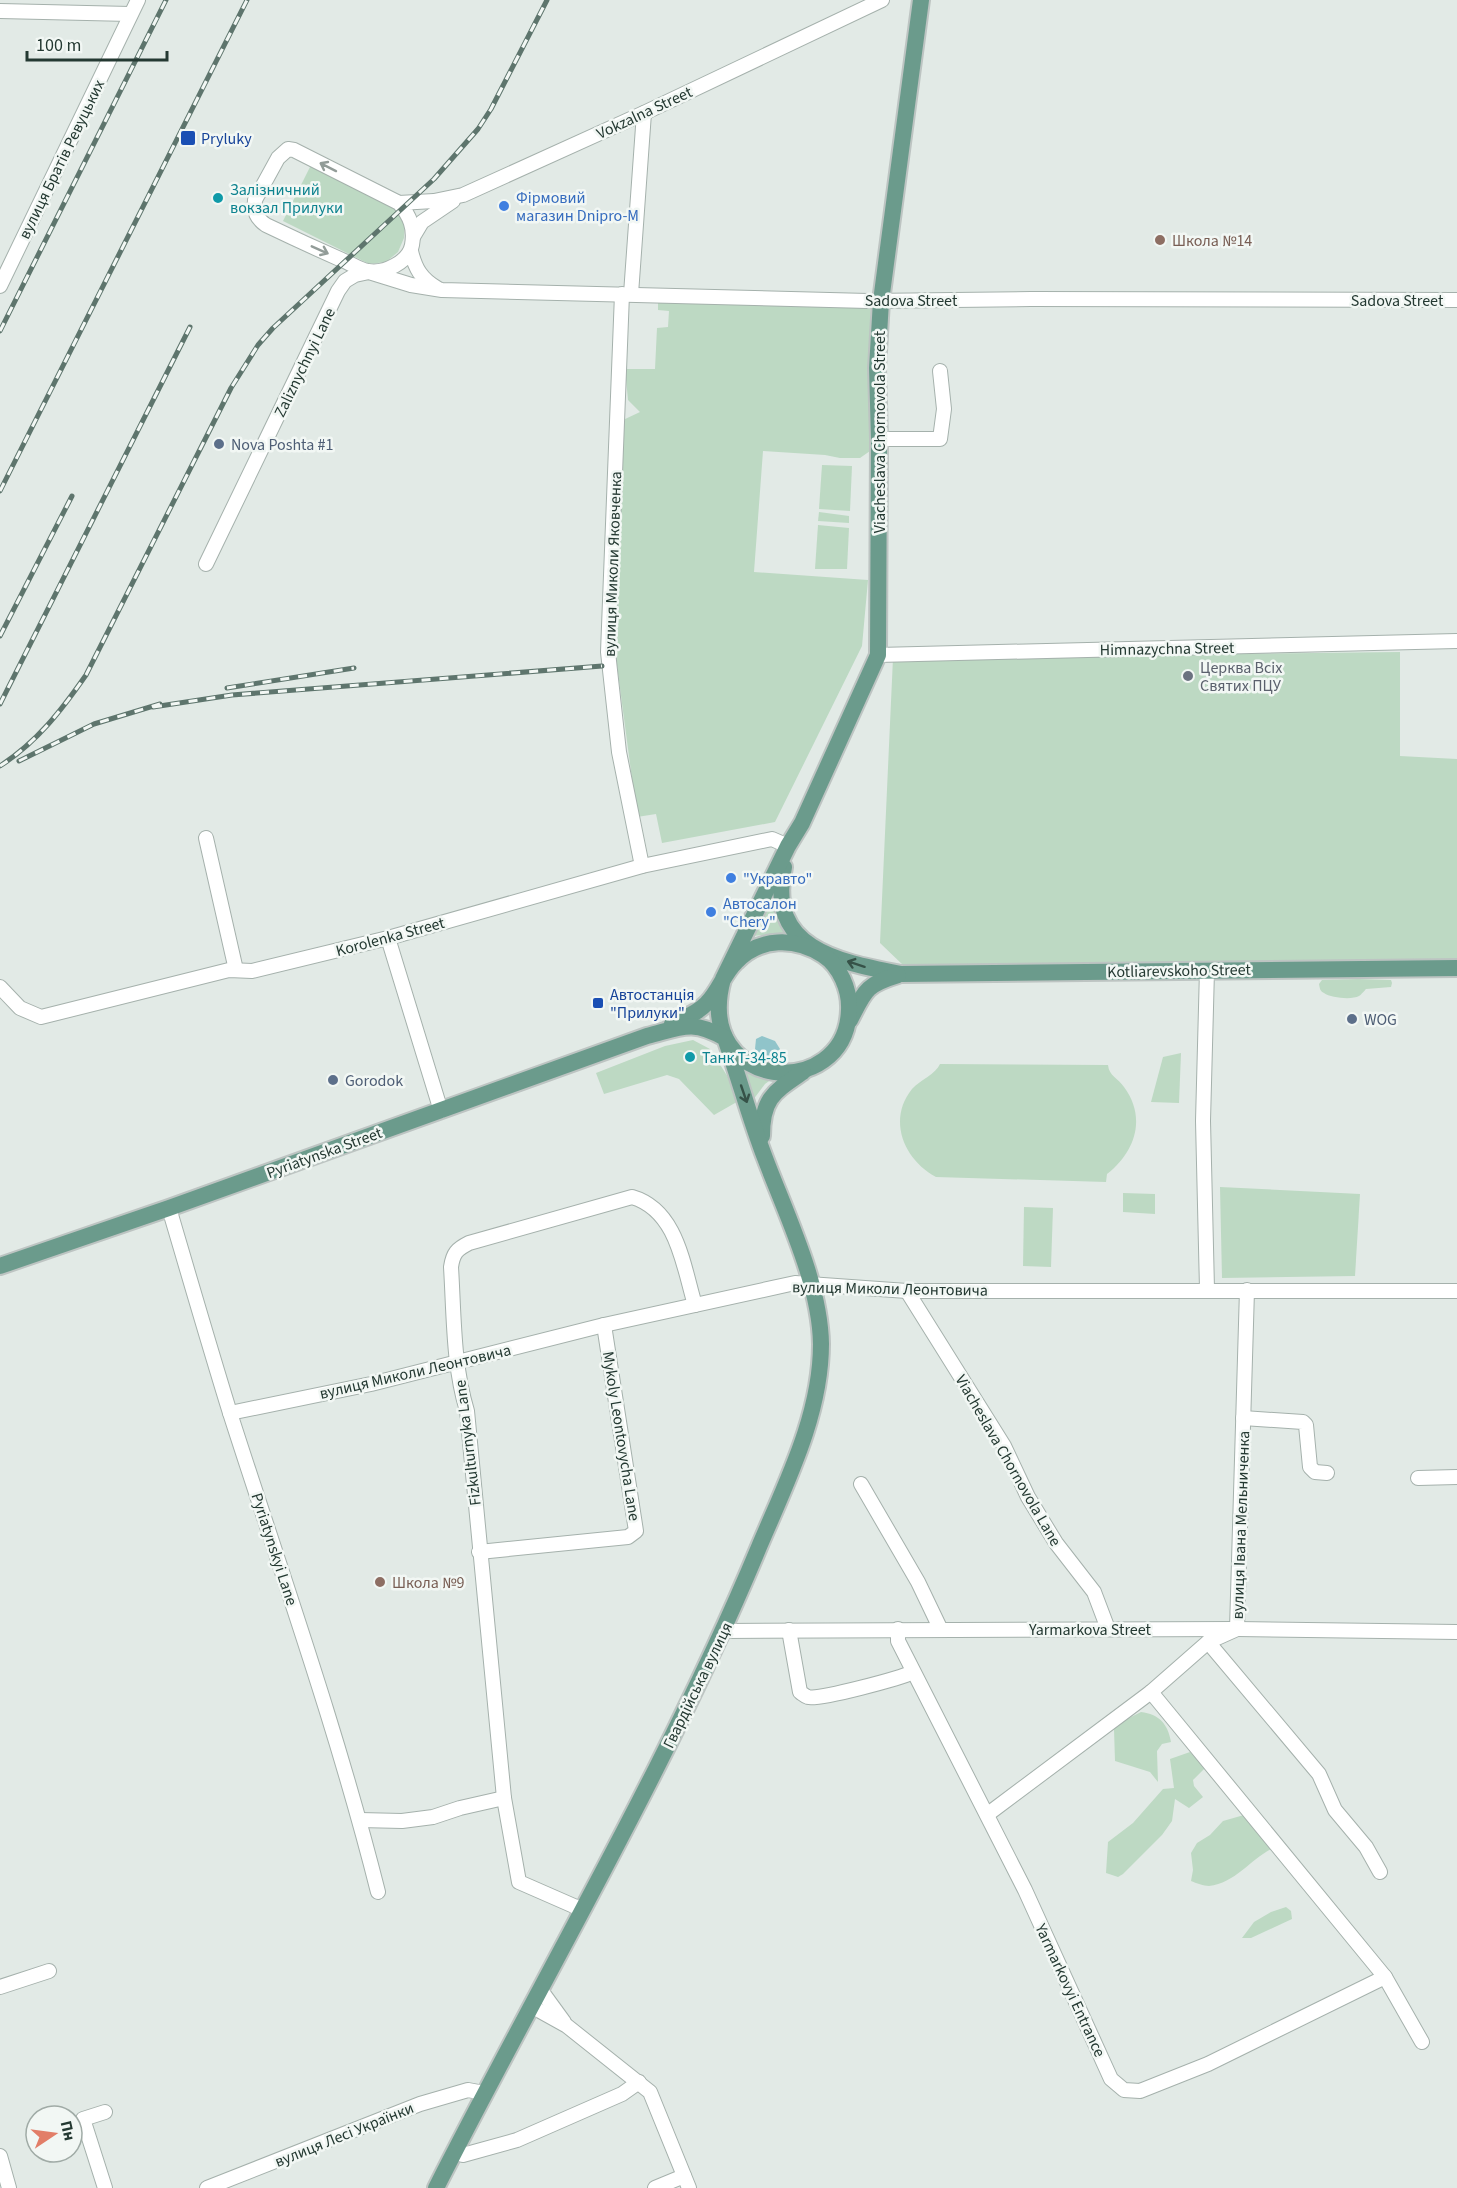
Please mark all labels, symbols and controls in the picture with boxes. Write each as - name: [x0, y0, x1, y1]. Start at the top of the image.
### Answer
- scale bar: [27, 24, 166, 62]
- text: 100 m: [36, 33, 81, 58]
- street label: вулиця Братів Ревуцьких: [14, 76, 110, 243]
- street label: Vokzalna Street: [593, 81, 696, 145]
- place label: Pryluky: [201, 128, 252, 150]
- marker: Pryluky: [179, 129, 197, 147]
- one-way arrow: [319, 161, 337, 172]
- place label: Залізничний вокзал Прилуки: [230, 179, 343, 219]
- place label: Фірмовий магазин Dnipro-M: [516, 187, 639, 227]
- marker: Залізничний вокзал Прилуки: [211, 191, 225, 205]
- marker: Фірмовий магазин Dnipro-M: [497, 199, 511, 213]
- place label: Школа №14: [1172, 230, 1252, 252]
- marker: Школа №14: [1153, 233, 1167, 247]
- one-way arrow: [311, 245, 329, 256]
- street label: Sadova Street: [865, 290, 958, 312]
- street label: Sadova Street: [1351, 290, 1444, 312]
- street label: Zaliznychnyi Lane: [269, 304, 341, 421]
- street label: Viacheslava Chornovola Street: [869, 330, 891, 533]
- place label: Nova Poshta #1: [231, 434, 333, 456]
- marker: Nova Poshta #1: [212, 437, 226, 451]
- street label: вулиця Миколи Яковченка: [599, 471, 627, 657]
- street label: Himnazychna Street: [1099, 637, 1235, 661]
- place label: Церква Всіх Святих ПЦУ: [1200, 657, 1282, 697]
- marker: Церква Всіх Святих ПЦУ: [1181, 669, 1195, 683]
- place label: "Укравто": [743, 868, 812, 890]
- marker: "Укравто": [724, 871, 738, 885]
- place label: Автосалон "Chery": [723, 893, 797, 933]
- marker: Автосалон "Chery": [704, 905, 718, 919]
- street label: Korolenka Street: [333, 912, 448, 962]
- one-way arrow: [847, 957, 866, 968]
- street label: Kotliarevskoho Street: [1107, 959, 1252, 983]
- place label: Автостанція "Прилуки": [610, 984, 695, 1024]
- marker: Автостанція "Прилуки": [591, 996, 605, 1010]
- place label: WOG: [1364, 1009, 1397, 1031]
- marker: WOG: [1345, 1012, 1359, 1026]
- place label: Танк Т-34-85: [702, 1047, 787, 1069]
- marker: Танк Т-34-85: [683, 1050, 697, 1064]
- place label: Gorodok: [345, 1070, 403, 1092]
- marker: Gorodok: [326, 1073, 340, 1087]
- one-way arrow: [740, 1084, 751, 1102]
- street label: Pyriatynska Street: [264, 1122, 386, 1184]
- street label: вулиця Миколи Леонтовича: [792, 1276, 988, 1302]
- street label: вулиця Миколи Леонтовича: [317, 1339, 513, 1405]
- street label: Mykoly Leontovycha Lane: [597, 1350, 645, 1523]
- street label: Viacheslava Chornovola Lane: [950, 1371, 1066, 1550]
- street label: Fizkulturnyka Lane: [449, 1379, 487, 1507]
- street label: вулиця Івана Мельниченка: [1227, 1430, 1255, 1620]
- street label: Pyriatynskyi Lane: [245, 1490, 303, 1609]
- place label: Школа №9: [392, 1572, 464, 1594]
- marker: Школа №9: [373, 1575, 387, 1589]
- street label: Гвардійська вулиця: [658, 1619, 738, 1752]
- street label: Yarmarkova Street: [1028, 1619, 1151, 1641]
- street label: Yarmarkovyi Entrance: [1029, 1919, 1111, 2061]
- street label: вулиця Лесі Українки: [272, 2097, 417, 2173]
- north arrow: [24, 2104, 84, 2164]
- text: Пн: [55, 2119, 81, 2143]

